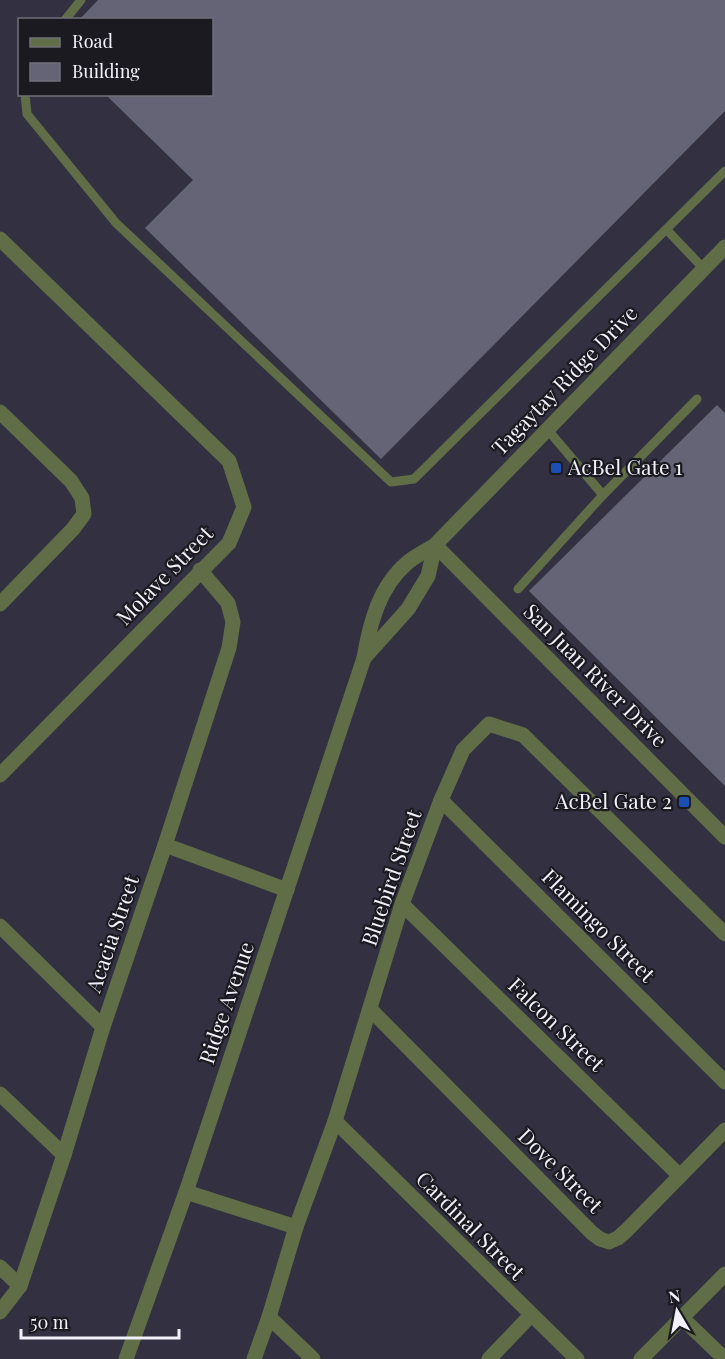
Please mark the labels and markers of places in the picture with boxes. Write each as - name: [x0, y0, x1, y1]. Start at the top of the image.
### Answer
- place label: AcBel Gate 1: [567, 452, 683, 480]
- marker: AcBel Gate 1: [549, 461, 563, 475]
- place label: AcBel Gate 2: [554, 786, 672, 814]
- marker: AcBel Gate 2: [677, 795, 691, 809]

